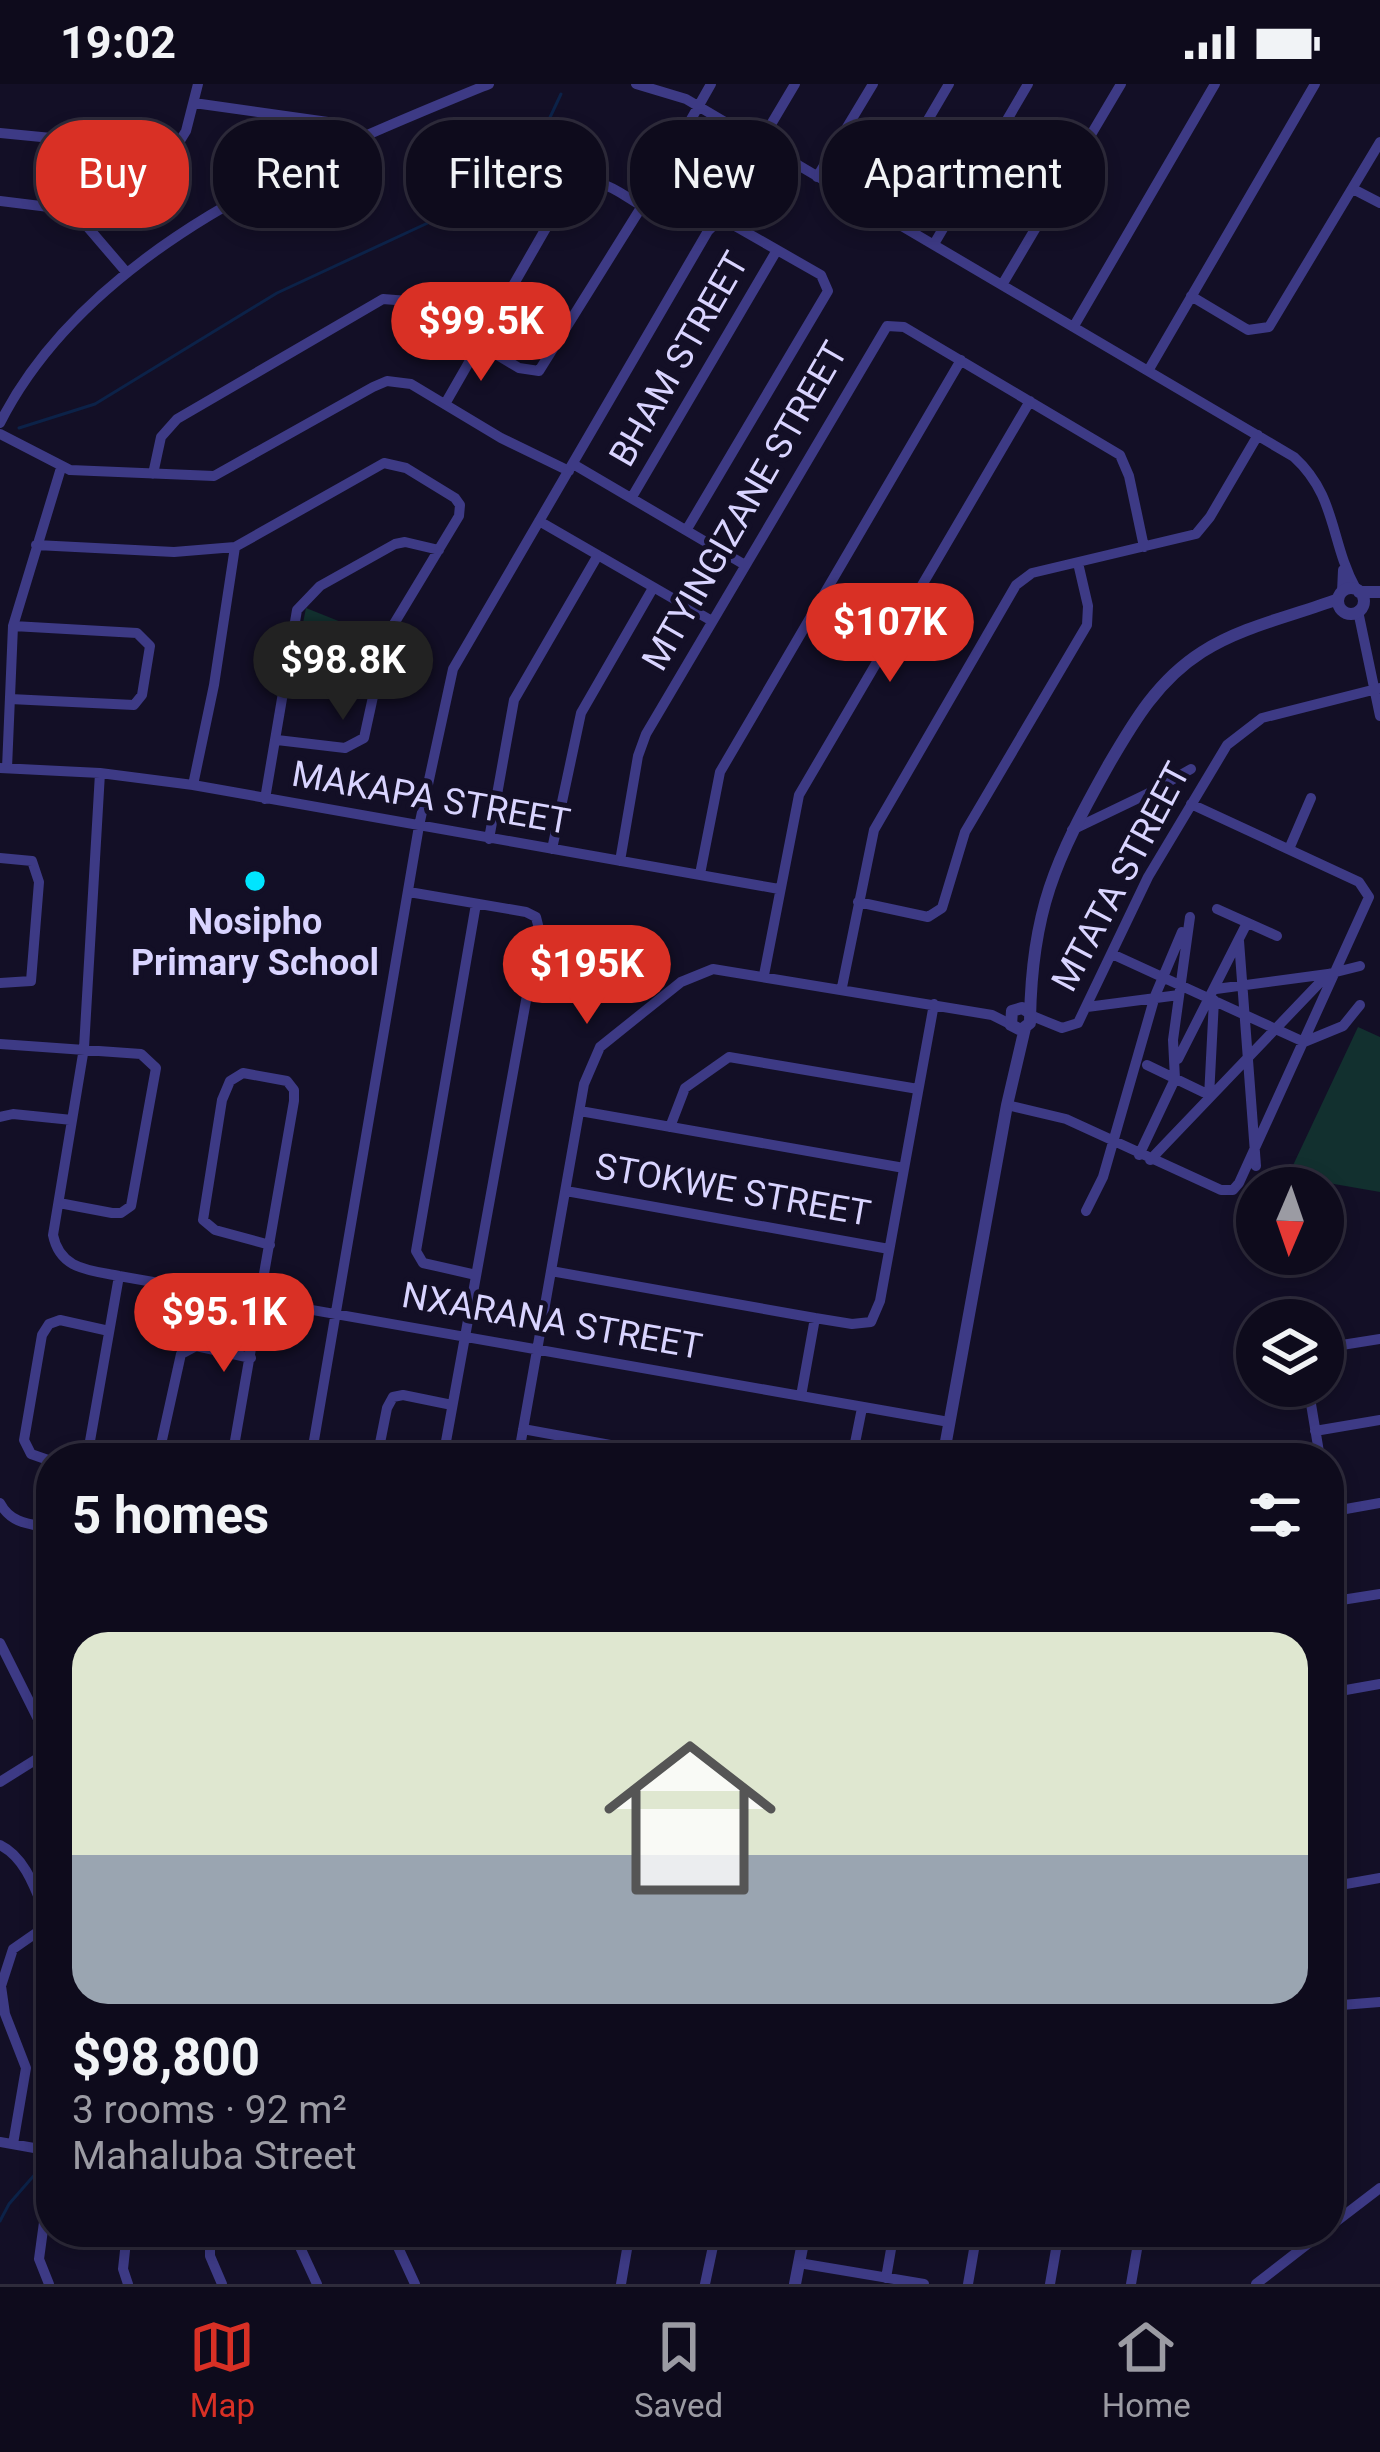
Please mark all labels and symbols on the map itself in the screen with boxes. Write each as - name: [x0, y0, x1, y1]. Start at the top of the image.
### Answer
- street label: BHAM STREET: [601, 245, 757, 473]
- pin: $99.5K: [383, 282, 579, 384]
- street label: MTYINGIZANE STREET: [634, 334, 856, 678]
- pin: $107K: [806, 583, 974, 685]
- pin: $98.8K: [245, 621, 441, 723]
- street label: MAKAPA STREET: [289, 753, 573, 843]
- street label: MTATA STREET: [1043, 756, 1199, 998]
- marker: Nosipho Primary School: [242, 868, 268, 894]
- place label: Nosipho Primary School: [131, 901, 379, 984]
- pin: $195K: [503, 925, 671, 1027]
- street label: STOKWE STREET: [592, 1145, 874, 1235]
- north arrow: [1236, 1167, 1344, 1275]
- pin: $95.1K: [126, 1273, 322, 1375]
- street label: NXARANA STREET: [399, 1274, 705, 1368]

